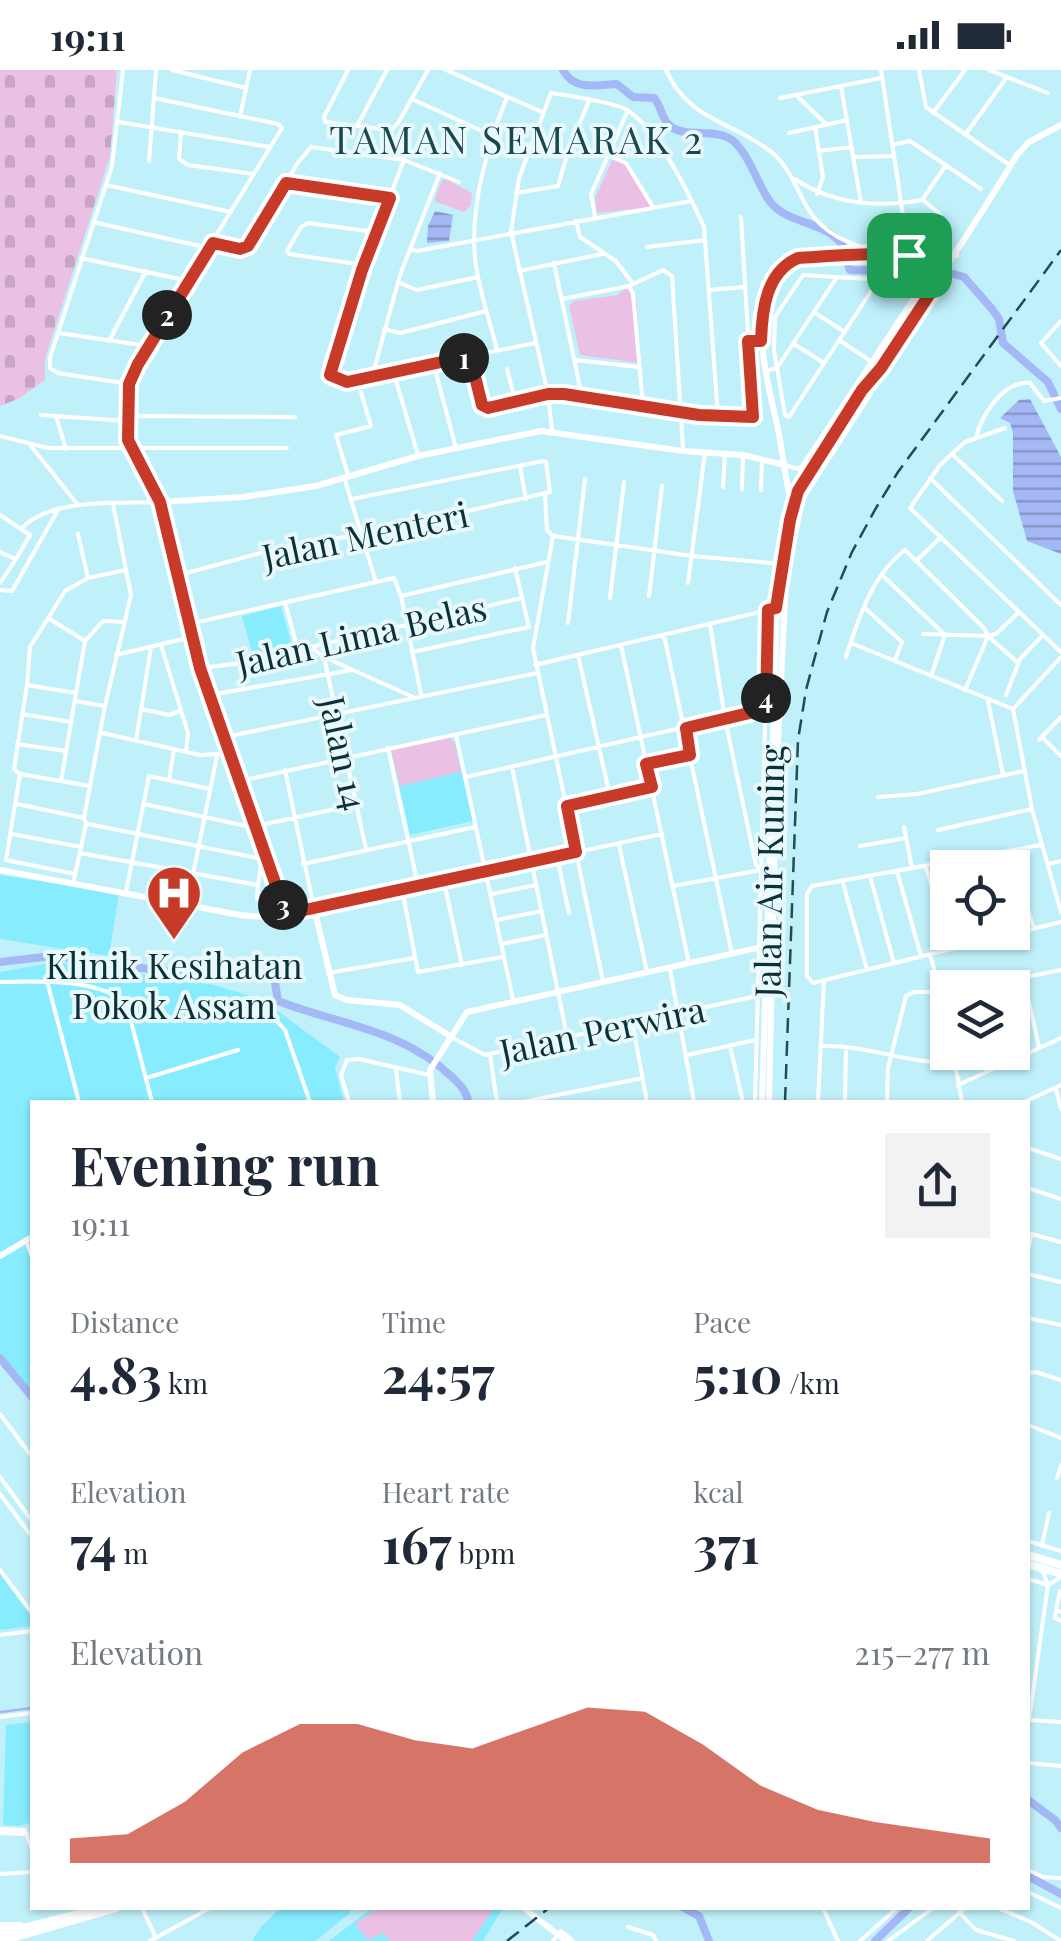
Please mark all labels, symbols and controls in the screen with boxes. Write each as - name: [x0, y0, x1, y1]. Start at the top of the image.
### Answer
- text: 19:11: [50, 10, 126, 61]
- district label: TAMAN SEMARAK 2: [329, 113, 705, 164]
- pin: [867, 213, 952, 298]
- icon: arrive: [882, 228, 937, 283]
- pin: 2: [142, 290, 192, 340]
- text: 2: [160, 296, 174, 333]
- pin: 1: [439, 333, 489, 383]
- text: 1: [459, 339, 469, 376]
- street label: Jalan Menteri: [257, 489, 472, 579]
- street label: Jalan Lima Belas: [230, 582, 491, 686]
- pin: 4: [741, 673, 791, 723]
- text: 4: [759, 679, 773, 716]
- street label: Jalan 14: [310, 691, 380, 814]
- street label: Jalan Air Kuning: [742, 743, 794, 999]
- map controls: [930, 850, 1030, 1070]
- button: locate: [930, 850, 1030, 950]
- hospital icon: Klinik Kesihatan Pokok Assam: [144, 863, 204, 942]
- pin: 3: [258, 880, 308, 930]
- text: 3: [276, 886, 290, 923]
- place label: Klinik Kesihatan Pokok Assam: [45, 941, 303, 1028]
- button: layers: [930, 970, 1030, 1070]
- street label: Jalan Perwira: [494, 984, 710, 1074]
- text: Evening run: [70, 1126, 380, 1200]
- button: share: [885, 1133, 990, 1238]
- text: 19:11: [70, 1201, 130, 1244]
- text: Distance: [70, 1303, 179, 1340]
- text: Time: [382, 1303, 446, 1340]
- text: Pace: [693, 1303, 751, 1340]
- text: 4.83: [70, 1340, 162, 1407]
- text: 24:57: [382, 1340, 494, 1407]
- text: 5:10: [693, 1340, 782, 1407]
- text: km: [162, 1364, 208, 1401]
- text: /km: [782, 1364, 840, 1401]
- text: Elevation: [70, 1473, 186, 1510]
- text: Heart rate: [382, 1473, 510, 1510]
- text: kcal: [693, 1473, 744, 1510]
- text: 74: [70, 1510, 117, 1577]
- text: 167: [382, 1510, 452, 1577]
- text: 371: [693, 1510, 760, 1577]
- text: m: [117, 1534, 148, 1571]
- text: bpm: [452, 1534, 515, 1571]
- text: Elevation: [70, 1630, 203, 1673]
- text: 215–277 m: [854, 1630, 990, 1673]

